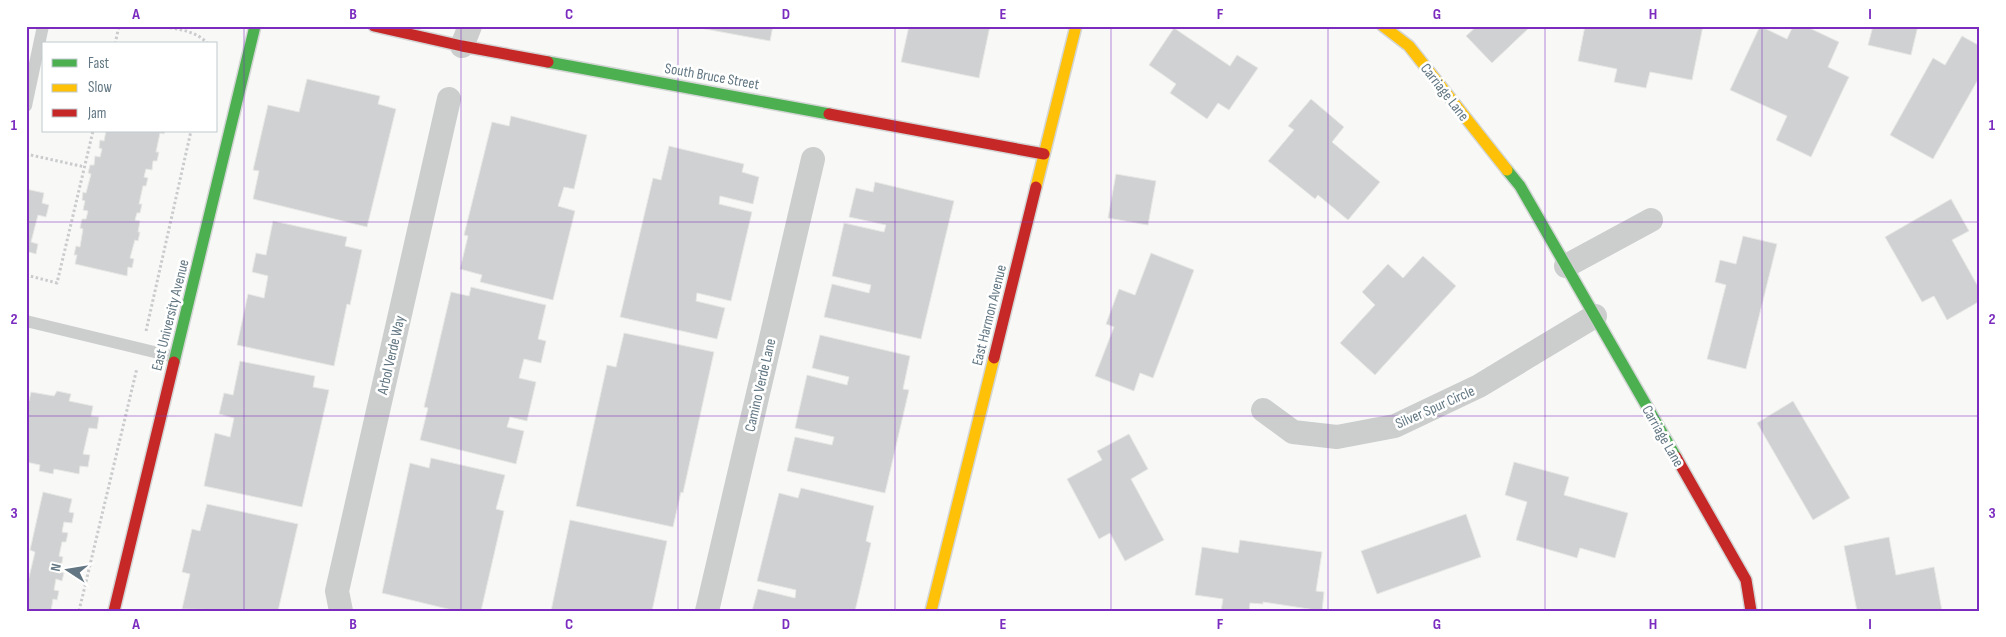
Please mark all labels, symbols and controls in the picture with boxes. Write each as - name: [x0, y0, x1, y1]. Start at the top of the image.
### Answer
- text: A: [131, 5, 140, 24]
- text: B: [349, 5, 357, 24]
- text: C: [565, 5, 573, 24]
- text: D: [782, 5, 790, 24]
- text: E: [1000, 5, 1007, 24]
- text: F: [1217, 5, 1224, 24]
- text: G: [1433, 5, 1441, 24]
- text: H: [1649, 5, 1657, 24]
- text: I: [1868, 5, 1872, 24]
- legend: [42, 42, 218, 132]
- text: Fast: [88, 54, 110, 73]
- street label: South Bruce Street: [663, 59, 761, 94]
- street label: Carriage Lane: [1416, 60, 1473, 125]
- text: Slow: [88, 78, 112, 97]
- text: Jam: [87, 104, 106, 123]
- text: 1: [11, 116, 18, 135]
- text: 1: [1989, 116, 1996, 135]
- street label: East University Avenue: [147, 257, 194, 373]
- street label: East Harmon Avenue: [968, 263, 1011, 367]
- text: 2: [10, 310, 18, 329]
- text: 2: [1988, 310, 1996, 329]
- street label: Arbol Verde Way: [373, 314, 410, 397]
- street label: Camino Verde Lane: [741, 337, 780, 434]
- street label: Silver Spur Circle: [1393, 382, 1478, 433]
- street label: Carriage Lane: [1637, 402, 1688, 470]
- text: 3: [10, 504, 18, 523]
- text: 3: [1988, 504, 1996, 523]
- north arrow: [42, 544, 92, 594]
- text: N: [47, 562, 65, 573]
- text: A: [131, 615, 140, 634]
- text: B: [349, 615, 357, 634]
- text: C: [565, 615, 573, 634]
- text: D: [782, 615, 790, 634]
- text: E: [1000, 615, 1007, 634]
- text: F: [1217, 615, 1224, 634]
- text: G: [1433, 615, 1441, 634]
- text: H: [1649, 615, 1657, 634]
- text: I: [1868, 615, 1872, 634]

